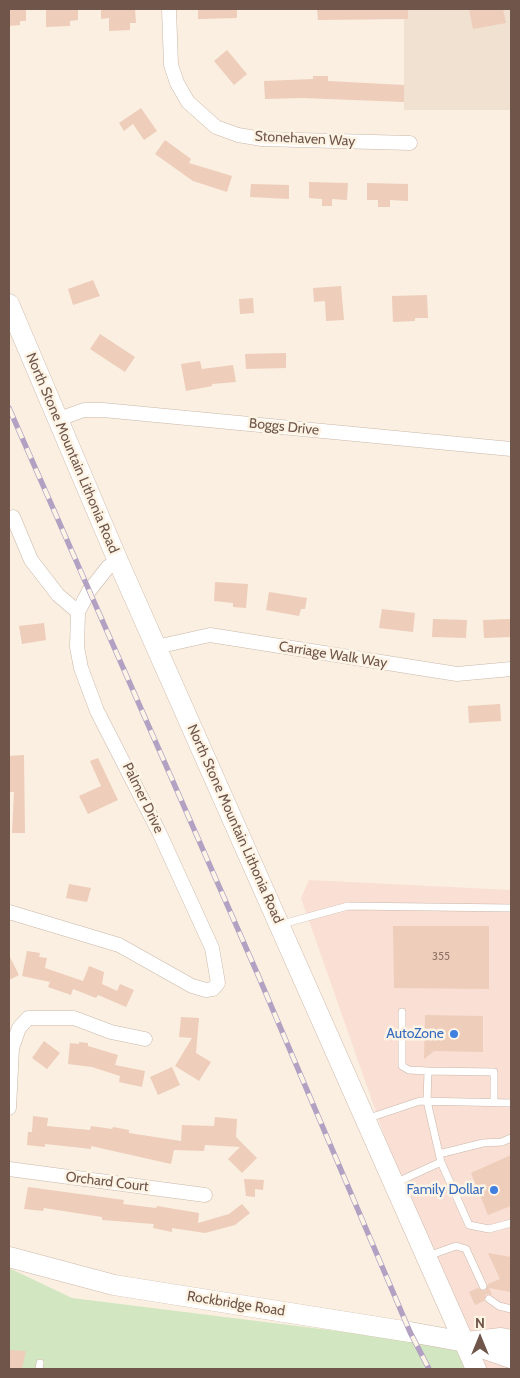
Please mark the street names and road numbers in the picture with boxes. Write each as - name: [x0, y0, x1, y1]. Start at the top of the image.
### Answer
- street label: Stonehaven Way: [254, 128, 356, 150]
- street label: North Stone Mountain Lithonia Road: [22, 350, 122, 556]
- street label: Boggs Drive: [248, 415, 320, 439]
- street label: Carriage Walk Way: [278, 638, 388, 672]
- street label: North Stone Mountain Lithonia Road: [183, 722, 287, 926]
- street label: Palmer Drive: [119, 760, 167, 836]
- street label: Orchard Court: [65, 1169, 149, 1195]
- street label: Rockbridge Road: [186, 1288, 286, 1320]

